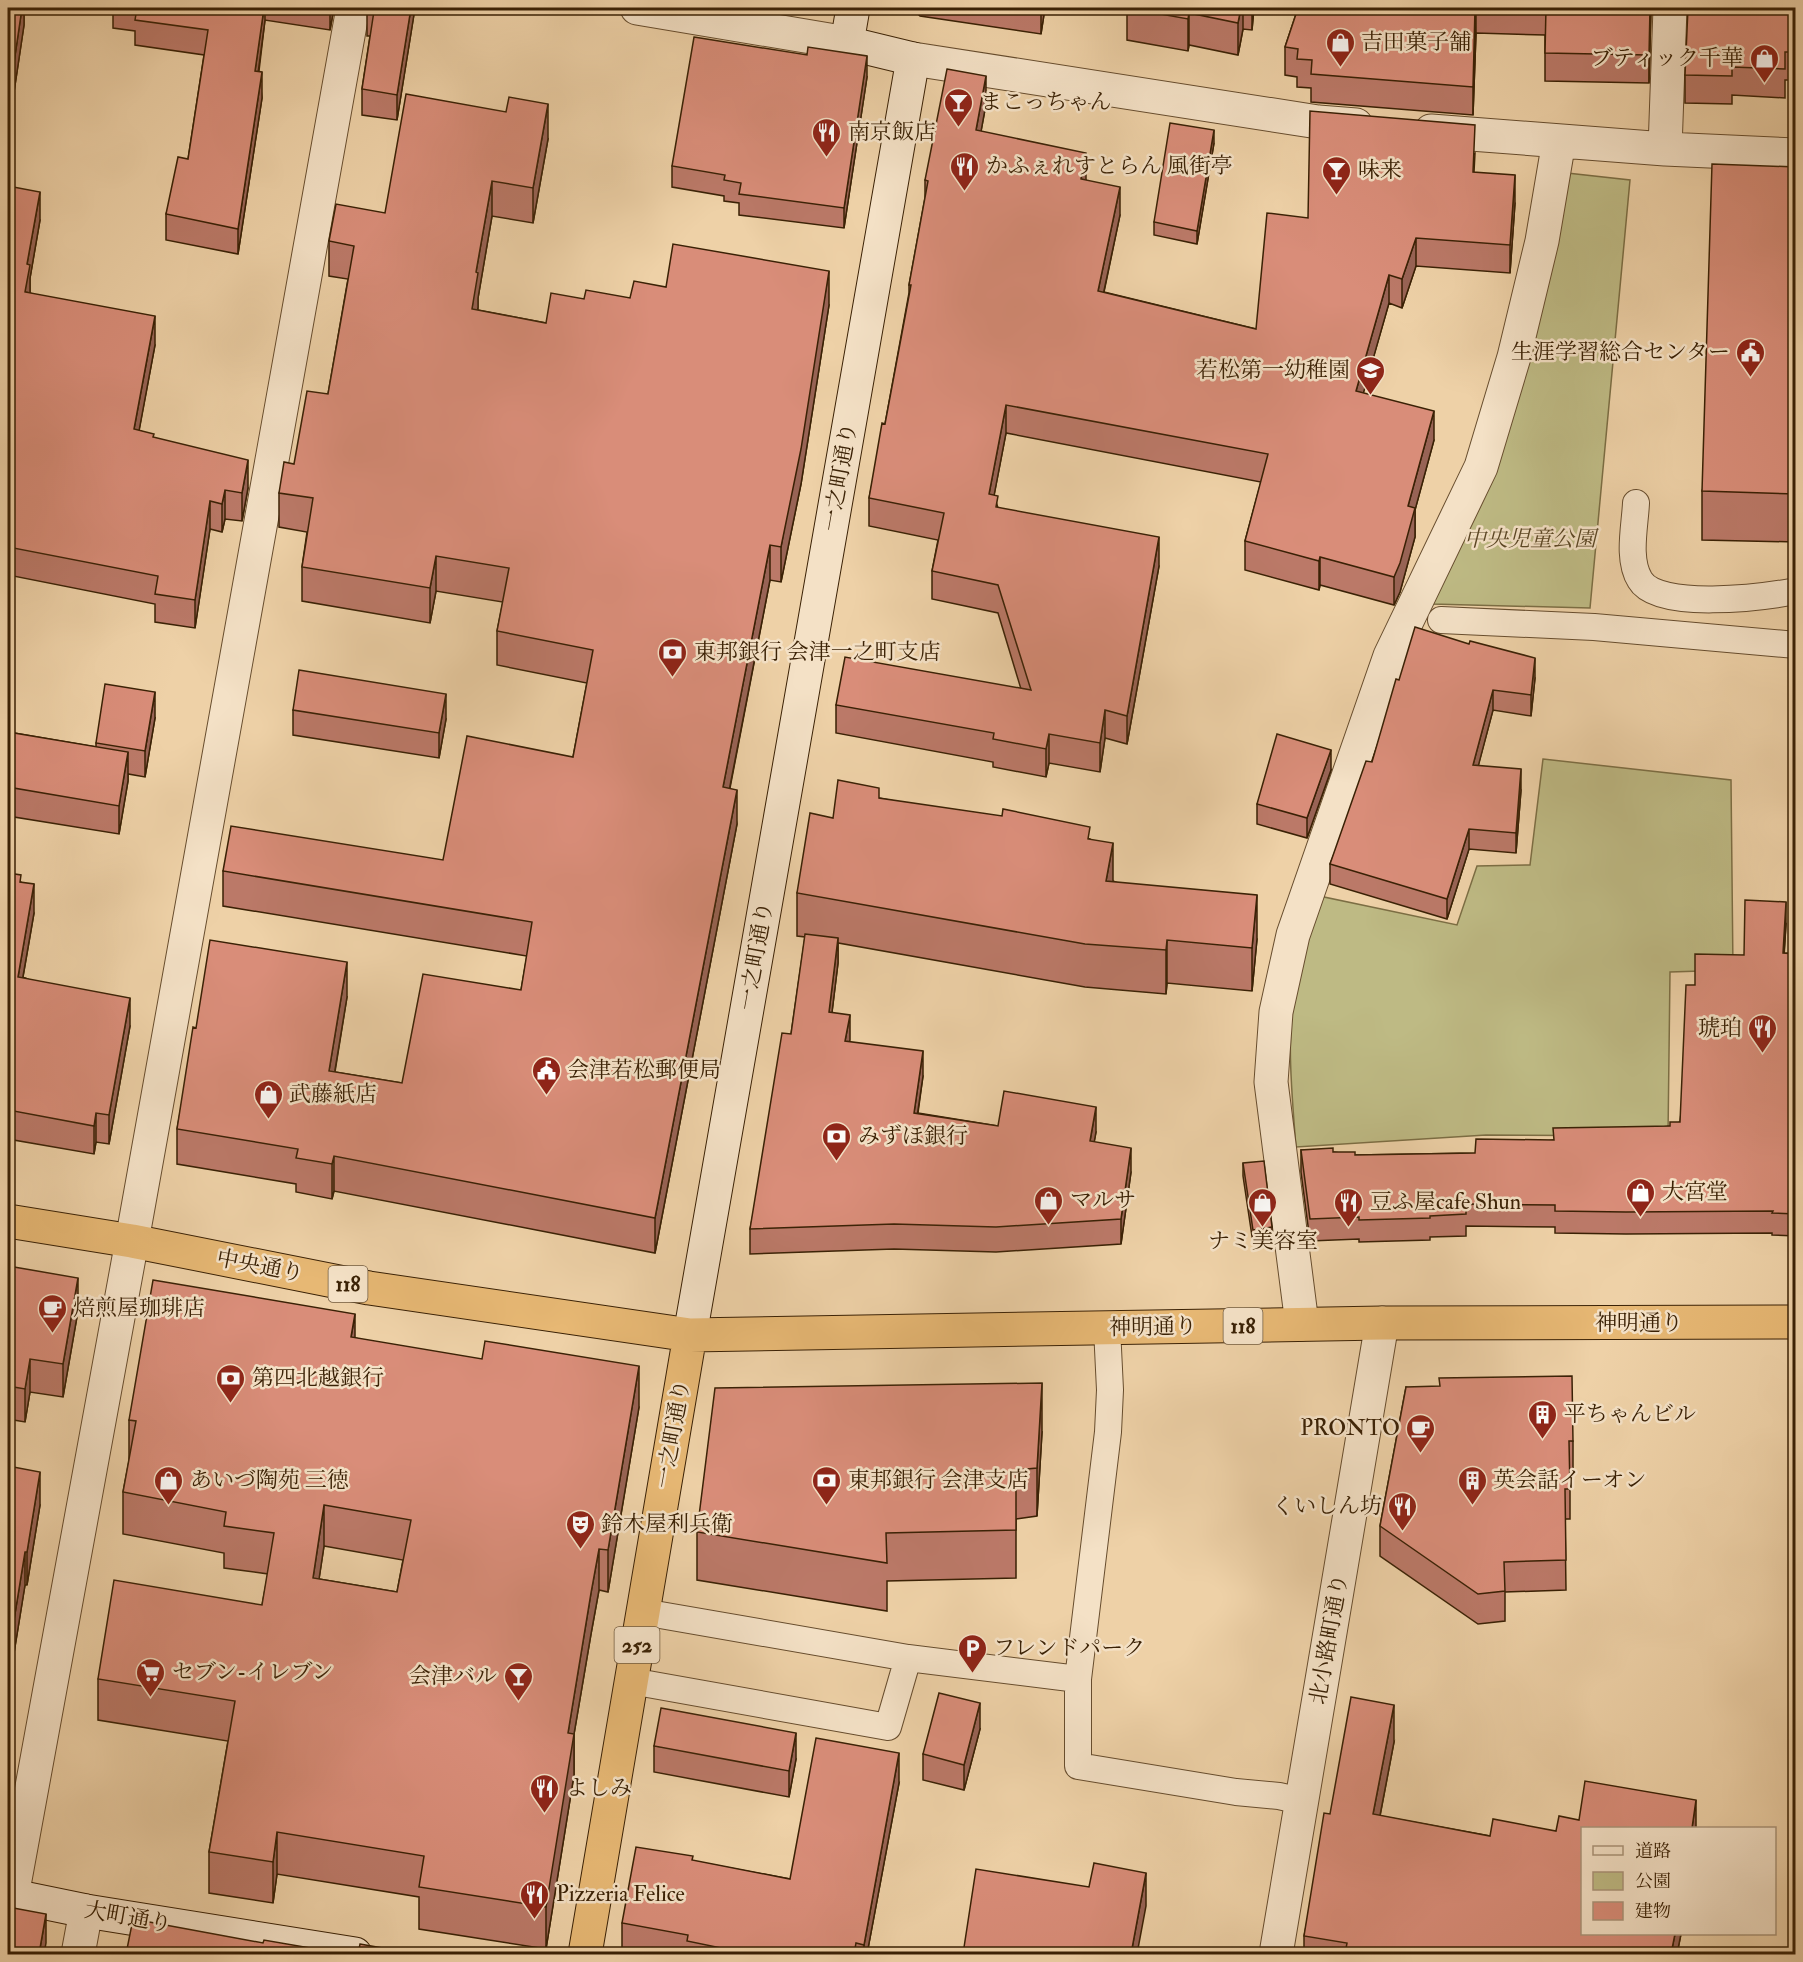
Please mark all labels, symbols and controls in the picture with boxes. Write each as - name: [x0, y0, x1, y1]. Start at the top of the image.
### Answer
- shop icon: 吉田菓子舗: [1324, 26, 1356, 68]
- place label: 吉田菓子舗: [1361, 28, 1471, 56]
- shop icon: ブティック千華: [1748, 42, 1780, 84]
- place label: ブティック千華: [1591, 44, 1743, 72]
- bar icon: まこっちゃん: [943, 86, 975, 128]
- place label: まこっちゃん: [980, 88, 1112, 116]
- restaurant icon: 南京飯店: [811, 116, 843, 158]
- place label: 南京飯店: [848, 118, 936, 146]
- restaurant icon: かふぇれすとらん 風街亭: [949, 150, 981, 192]
- place label: かふぇれすとらん 風街亭: [986, 152, 1233, 180]
- bar icon: 味来: [1321, 154, 1353, 196]
- place label: 味来: [1358, 156, 1402, 184]
- public building icon: 生涯学習総合センター: [1735, 336, 1767, 378]
- place label: 生涯学習総合センター: [1511, 338, 1730, 366]
- school or university icon: 若松第一幼稚園: [1355, 354, 1387, 396]
- place label: 若松第一幼稚園: [1196, 356, 1350, 384]
- street label: 一之町通り: [817, 420, 863, 534]
- park label: 中央児童公園: [1464, 525, 1599, 553]
- bank icon: 東邦銀行 会津一之町支店: [657, 636, 689, 678]
- place label: 東邦銀行 会津一之町支店: [694, 638, 941, 666]
- street label: 一之町通り: [733, 899, 779, 1013]
- restaurant icon: 琥珀: [1747, 1012, 1779, 1054]
- place label: 琥珀: [1698, 1014, 1742, 1042]
- public building icon: 会津若松郵便局: [530, 1054, 562, 1096]
- place label: 会津若松郵便局: [567, 1056, 721, 1084]
- shop icon: 武藤紙店: [252, 1078, 284, 1120]
- place label: 武藤紙店: [289, 1080, 377, 1108]
- bank icon: みずほ銀行: [821, 1120, 853, 1162]
- place label: みずほ銀行: [858, 1122, 968, 1150]
- shop icon: 大宮堂: [1625, 1176, 1657, 1218]
- place label: 大宮堂: [1662, 1178, 1728, 1206]
- shop icon: マルサ: [1033, 1184, 1065, 1226]
- place label: マルサ: [1070, 1186, 1136, 1214]
- shop icon: ナミ美容室: [1247, 1186, 1279, 1228]
- restaurant icon: 豆ふ屋cafe Shun: [1333, 1186, 1365, 1228]
- place label: 豆ふ屋cafe Shun: [1370, 1188, 1521, 1216]
- place label: ナミ美容室: [1208, 1227, 1318, 1255]
- street label: 中央通り: [214, 1244, 306, 1288]
- road number: 118: [328, 1266, 368, 1302]
- cafe icon: 焙煎屋珈琲店: [36, 1292, 68, 1334]
- place label: 焙煎屋珈琲店: [73, 1294, 205, 1322]
- road number: 118: [1224, 1308, 1262, 1344]
- street label: 神明通り: [1595, 1309, 1683, 1337]
- street label: 神明通り: [1109, 1312, 1197, 1342]
- bank icon: 第四北越銀行: [215, 1362, 247, 1404]
- place label: 第四北越銀行: [252, 1364, 384, 1392]
- street label: 一之町通り: [650, 1377, 696, 1491]
- building icon: 平ちゃんビル: [1527, 1398, 1559, 1440]
- place label: 平ちゃんビル: [1564, 1400, 1696, 1428]
- cafe icon: PRONTO: [1405, 1412, 1437, 1454]
- place label: PRONTO: [1300, 1414, 1400, 1442]
- shop icon: あいづ陶苑 三徳: [153, 1464, 185, 1506]
- bank icon: 東邦銀行 会津支店: [811, 1464, 843, 1506]
- building icon: 英会話イーオン: [1456, 1464, 1488, 1506]
- place label: あいづ陶苑 三徳: [190, 1466, 349, 1494]
- place label: 東邦銀行 会津支店: [848, 1466, 1029, 1494]
- place label: 英会話イーオン: [1493, 1466, 1647, 1494]
- restaurant icon: くいしん坊: [1387, 1490, 1419, 1532]
- place label: くいしん坊: [1272, 1492, 1382, 1520]
- theatre icon: 鈴木屋利兵衛: [564, 1508, 596, 1550]
- place label: 鈴木屋利兵衛: [601, 1510, 733, 1538]
- street label: 北小路町通り: [1304, 1572, 1354, 1706]
- road number: 252: [614, 1627, 660, 1663]
- parking icon: フレンドパーク: [956, 1632, 988, 1674]
- place label: フレンドパーク: [993, 1634, 1145, 1662]
- supermarket icon: セブン-イレブン: [135, 1656, 167, 1698]
- place label: セブン-イレブン: [172, 1658, 334, 1686]
- bar icon: 会津バル: [502, 1660, 534, 1702]
- place label: 会津バル: [409, 1662, 497, 1690]
- restaurant icon: よしみ: [529, 1772, 561, 1814]
- place label: よしみ: [566, 1774, 632, 1802]
- legend: [1581, 1827, 1776, 1935]
- text: 道路: [1635, 1840, 1671, 1863]
- text: 公園: [1635, 1870, 1671, 1893]
- restaurant icon: Pizzeria Felice: [519, 1878, 551, 1920]
- place label: Pizzeria Felice: [556, 1880, 685, 1908]
- street label: 大町通り: [82, 1896, 174, 1938]
- text: 建物: [1635, 1900, 1671, 1923]

